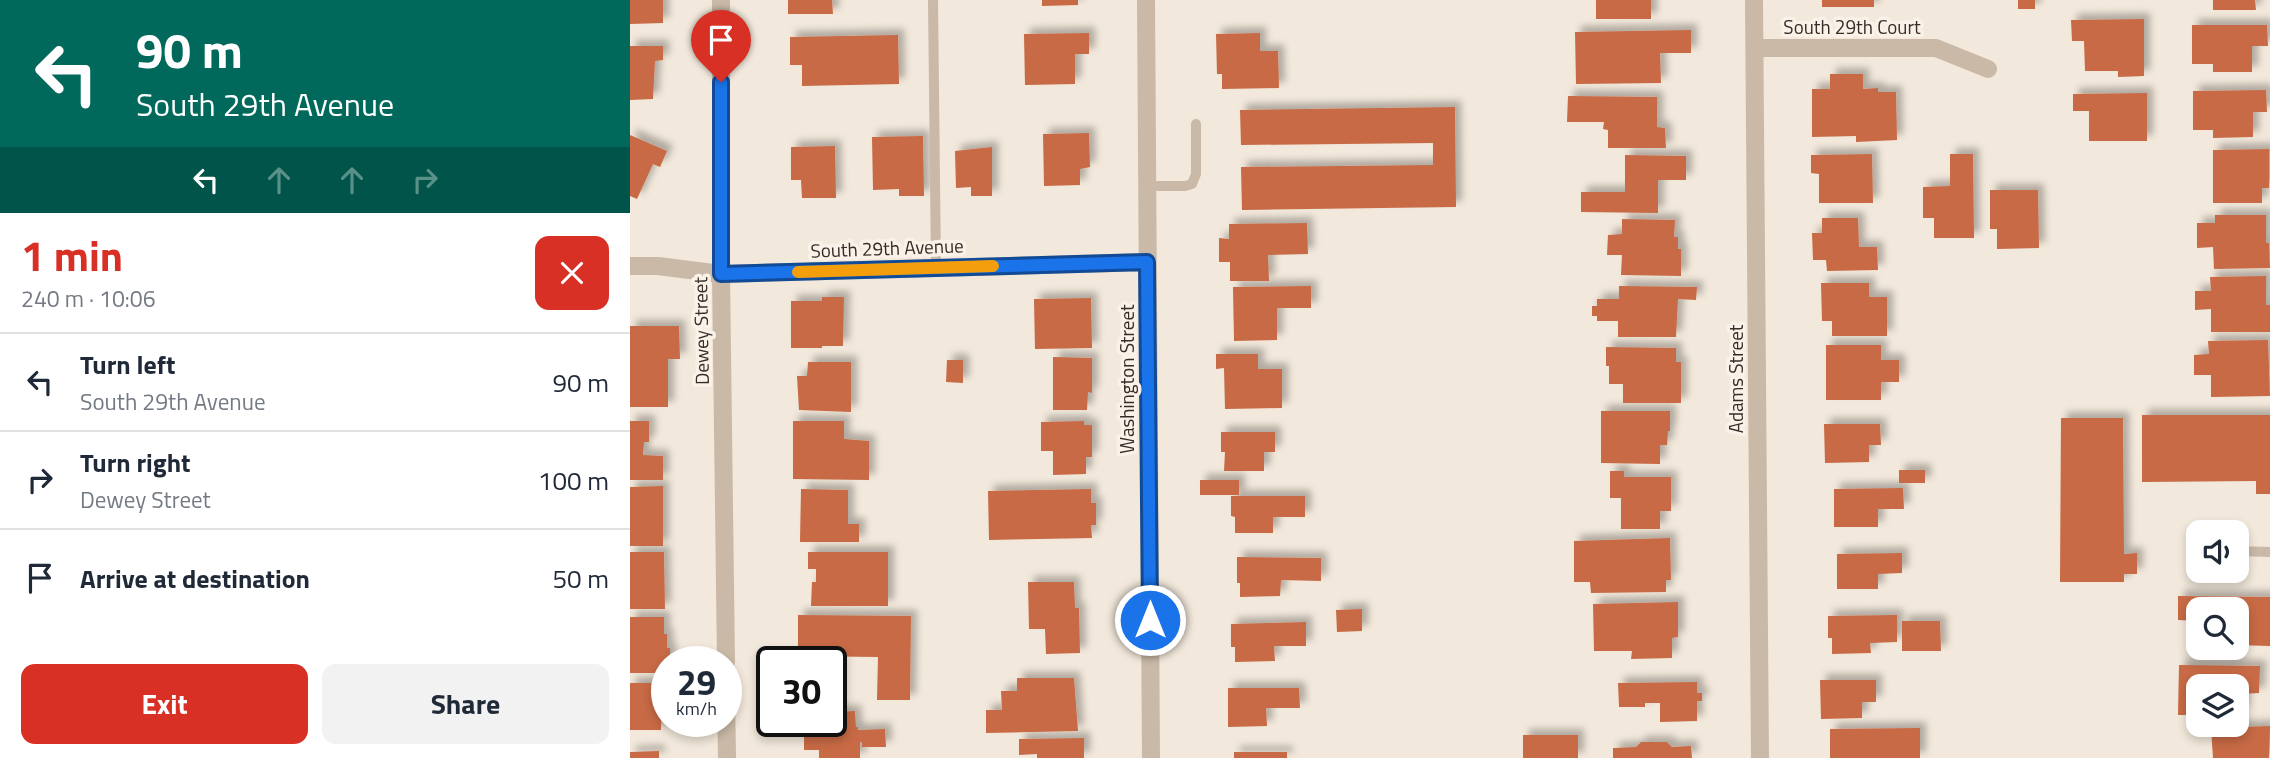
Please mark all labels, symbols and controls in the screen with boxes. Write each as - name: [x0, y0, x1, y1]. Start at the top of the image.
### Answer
- pin: [691, 10, 751, 82]
- text: 90 m: [136, 12, 243, 87]
- street label: South 29th Court: [1783, 12, 1921, 41]
- icon: arrive: [702, 21, 740, 59]
- icon: left: [21, 28, 112, 119]
- text: South 29th Avenue: [136, 80, 394, 128]
- icon: left: [187, 161, 225, 199]
- icon: ahead: [260, 161, 298, 199]
- icon: ahead: [333, 161, 371, 199]
- icon: right: [406, 161, 444, 199]
- text: 1 min: [21, 223, 123, 287]
- street label: South 29th Avenue: [810, 230, 964, 265]
- button: close: [535, 236, 609, 310]
- street label: Dewey Street: [685, 276, 716, 385]
- text: 240 m · 10:06: [21, 281, 156, 316]
- street label: Washington Street: [1112, 304, 1141, 454]
- street label: Adams Street: [1721, 324, 1750, 433]
- text: Turn left: [80, 345, 175, 384]
- icon: left: [21, 363, 59, 401]
- text: 90 m: [552, 363, 609, 402]
- text: South 29th Avenue: [80, 384, 266, 419]
- text: Turn right: [80, 443, 191, 482]
- icon: right: [21, 461, 59, 499]
- text: 100 m: [538, 461, 609, 500]
- text: Dewey Street: [80, 482, 211, 517]
- map controls: [2186, 520, 2249, 737]
- button: sound: [2186, 520, 2249, 583]
- icon: arrive: [21, 559, 59, 597]
- text: Arrive at destination: [80, 559, 310, 598]
- text: 50 m: [552, 559, 609, 598]
- position arrow: [1113, 583, 1187, 657]
- button: search: [2186, 597, 2249, 660]
- speed limit sign: 30: [756, 646, 847, 737]
- text: 29: [677, 655, 716, 709]
- button: Exit: [21, 664, 308, 744]
- button: Share: [322, 664, 609, 744]
- button: layers: [2186, 674, 2249, 737]
- text: km/h: [676, 695, 717, 722]

